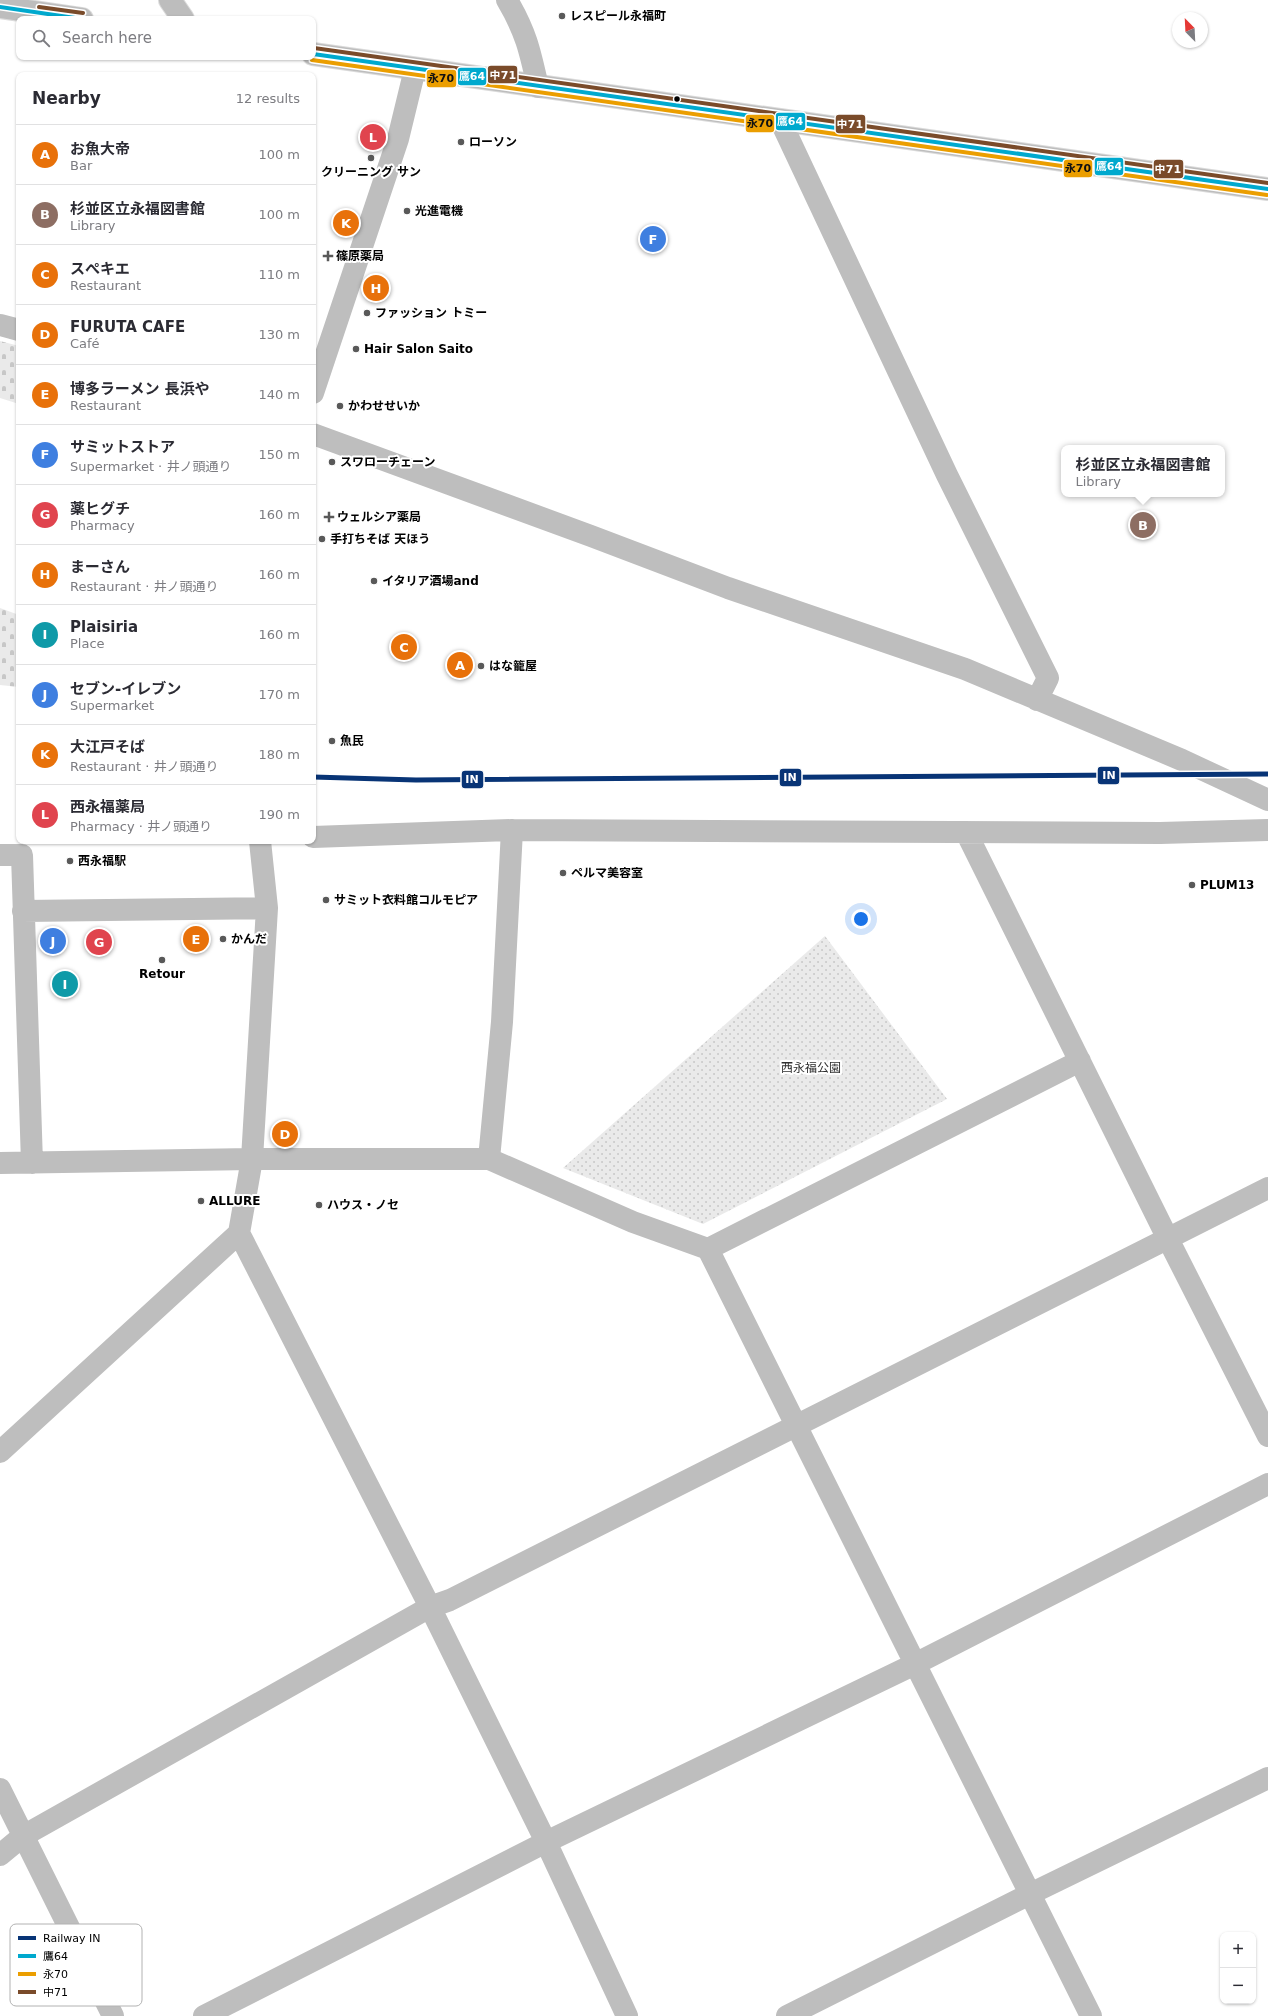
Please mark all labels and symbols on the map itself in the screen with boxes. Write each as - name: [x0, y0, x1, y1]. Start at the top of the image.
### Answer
- place label: レスピール永福町: [570, 9, 666, 23]
- marker: レスピール永福町: [557, 11, 567, 21]
- north arrow: [1172, 12, 1208, 48]
- line badge: 中71: [487, 65, 518, 84]
- line badge: 鷹64: [457, 67, 487, 86]
- line badge: 永70: [426, 69, 457, 88]
- text: 中71: [490, 69, 516, 82]
- text: 鷹64: [459, 70, 485, 83]
- text: 永70: [428, 72, 454, 85]
- unlabelled marker: [672, 94, 682, 104]
- line badge: 鷹64: [775, 112, 806, 131]
- line badge: 永70: [745, 114, 775, 133]
- line badge: 中71: [835, 114, 866, 134]
- text: 鷹64: [777, 115, 803, 128]
- text: 永70: [747, 117, 773, 130]
- text: 中71: [837, 118, 863, 131]
- pin: L: [360, 122, 386, 152]
- place label: ローソン: [469, 135, 517, 149]
- marker: ローソン: [456, 137, 466, 147]
- marker: クリーニング サン: [366, 153, 376, 163]
- line badge: 鷹64: [1094, 157, 1124, 176]
- line badge: 永70: [1063, 159, 1093, 178]
- line badge: 中71: [1153, 159, 1184, 179]
- text: 鷹64: [1096, 160, 1122, 173]
- text: 永70: [1065, 162, 1091, 175]
- text: 中71: [1155, 163, 1181, 176]
- place label: クリーニング サン: [321, 165, 421, 179]
- place label: 光進電機: [415, 204, 463, 218]
- marker: 光進電機: [402, 206, 412, 216]
- pin: K: [333, 208, 359, 238]
- pin: F: [640, 224, 666, 254]
- place label: 篠原薬局: [336, 249, 384, 263]
- marker: 篠原薬局: [323, 251, 333, 261]
- pin: H: [363, 273, 389, 303]
- place label: ファッション トミー: [375, 306, 487, 320]
- marker: ファッション トミー: [362, 308, 372, 318]
- place label: Hair Salon Saito: [364, 342, 473, 356]
- marker: Hair Salon Saito: [351, 344, 361, 354]
- place label: かわせせいか: [348, 399, 420, 413]
- marker: かわせせいか: [335, 401, 345, 411]
- place label: スワローチェーン: [340, 455, 435, 469]
- marker: スワローチェーン: [327, 457, 337, 467]
- place label: ウェルシア薬局: [337, 510, 421, 524]
- pin: B: [1130, 510, 1156, 540]
- marker: ウェルシア薬局: [324, 512, 334, 522]
- place label: 手打ちそば 天ほう: [330, 532, 430, 546]
- marker: 手打ちそば 天ほう: [317, 534, 327, 544]
- place label: イタリア酒場and: [382, 574, 479, 588]
- marker: イタリア酒場and: [369, 576, 379, 586]
- pin: C: [391, 632, 417, 662]
- pin: A: [447, 650, 473, 680]
- place label: はな籠屋: [489, 659, 537, 673]
- marker: はな籠屋: [476, 661, 486, 671]
- place label: 魚民: [340, 734, 364, 748]
- marker: 魚民: [327, 736, 337, 746]
- line badge: IN: [1097, 766, 1120, 785]
- line badge: IN: [779, 768, 802, 787]
- text: IN: [1102, 769, 1116, 782]
- line badge: IN: [461, 770, 484, 789]
- text: IN: [783, 771, 797, 784]
- text: IN: [465, 773, 479, 786]
- place label: 西永福駅: [78, 854, 126, 868]
- marker: 西永福駅: [65, 856, 75, 866]
- place label: ペルマ美容室: [571, 866, 643, 880]
- marker: ペルマ美容室: [558, 868, 568, 878]
- place label: PLUM13: [1200, 878, 1254, 892]
- marker: PLUM13: [1187, 880, 1197, 890]
- place label: サミット衣料館コルモピア: [334, 893, 478, 907]
- marker: サミット衣料館コルモピア: [321, 895, 331, 905]
- your location: [851, 909, 871, 929]
- pin: E: [183, 924, 209, 954]
- pin: J: [40, 926, 66, 956]
- pin: G: [86, 927, 112, 957]
- place label: かんだ: [231, 932, 267, 946]
- marker: かんだ: [218, 934, 228, 944]
- marker: Retour: [157, 955, 167, 965]
- place label: Retour: [139, 967, 185, 981]
- pin: I: [52, 969, 78, 999]
- park label: 西永福公園: [781, 1061, 841, 1075]
- pin: D: [272, 1119, 298, 1149]
- place label: ALLURE: [209, 1194, 260, 1208]
- marker: ALLURE: [196, 1196, 206, 1206]
- place label: ハウス・ノセ: [327, 1198, 399, 1212]
- marker: ハウス・ノセ: [314, 1200, 324, 1210]
- legend: [10, 1924, 142, 2006]
- text: Railway IN: [43, 1932, 100, 1945]
- text: 鷹64: [43, 1950, 68, 1963]
- text: 永70: [43, 1968, 68, 1981]
- text: 中71: [43, 1986, 68, 1999]

